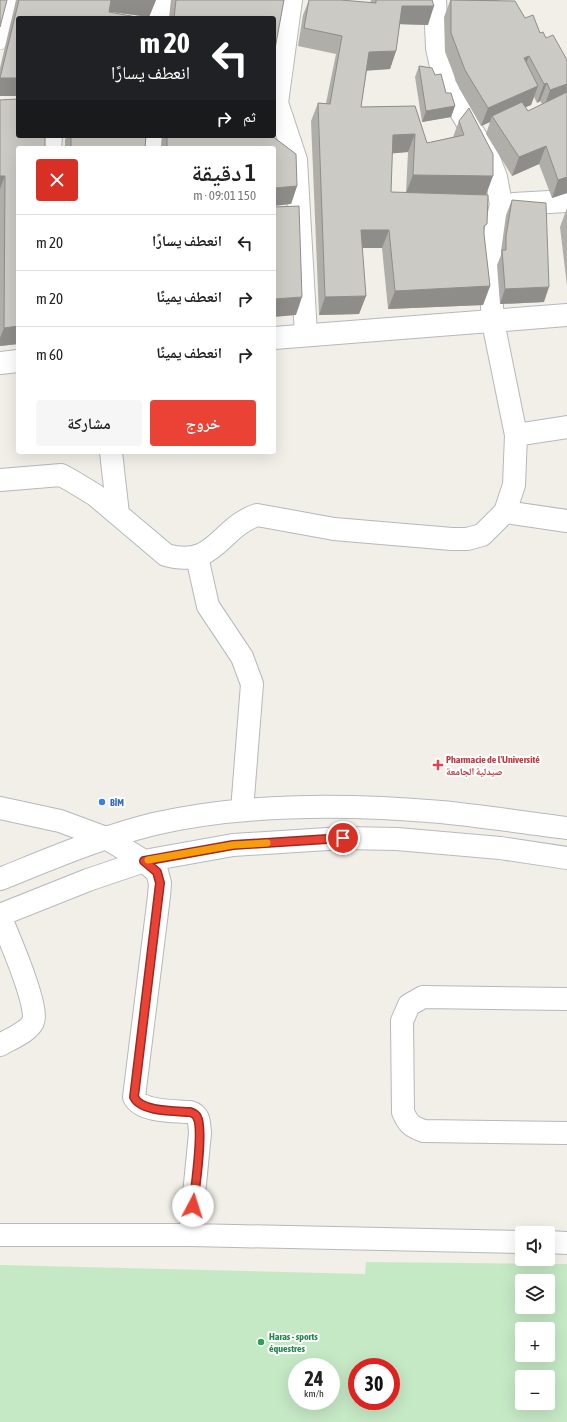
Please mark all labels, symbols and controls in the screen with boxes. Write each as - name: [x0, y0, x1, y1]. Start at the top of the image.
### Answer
- text: 20 m: [140, 27, 190, 59]
- icon: left: [204, 32, 256, 84]
- text: انعطف يسارًا: [111, 62, 190, 83]
- icon: right: [213, 108, 235, 130]
- text: ثم: [243, 108, 256, 125]
- button: close: [36, 159, 78, 201]
- text: 1 دقيقة: [192, 159, 256, 186]
- text: 150 m · 09:01: [193, 188, 256, 203]
- text: انعطف يسارًا: [152, 232, 222, 249]
- icon: left: [234, 232, 256, 254]
- text: 20 m: [36, 234, 63, 251]
- text: انعطف يمينًا: [156, 288, 222, 305]
- icon: right: [234, 288, 256, 310]
- text: 20 m: [36, 290, 63, 307]
- text: انعطف يمينًا: [156, 344, 222, 361]
- icon: right: [234, 344, 256, 366]
- text: 60 m: [36, 346, 63, 363]
- button: مشاركة: [36, 400, 142, 446]
- button: خروج: [150, 400, 256, 446]
- place label: Pharmacie de l'Université صيدلية الجامعة: [446, 754, 540, 777]
- marker: Pharmacie de l'Université صيدلية الجامعة: [433, 760, 443, 770]
- marker: BİM: [97, 797, 107, 807]
- place label: BİM: [110, 797, 124, 808]
- pin: [326, 821, 360, 855]
- icon: arrive: [332, 827, 354, 849]
- position arrow: [172, 1185, 214, 1227]
- map controls: [515, 1226, 555, 1410]
- button: sound: [515, 1226, 555, 1266]
- button: layers: [515, 1274, 555, 1314]
- button: +: [515, 1322, 555, 1362]
- place label: Haras - sports équestres: [269, 1331, 318, 1354]
- marker: Haras - sports équestres: [256, 1337, 266, 1347]
- speed limit sign: 30: [348, 1358, 400, 1410]
- text: 24: [305, 1367, 323, 1390]
- button: −: [515, 1370, 555, 1410]
- text: km/h: [304, 1388, 324, 1399]

